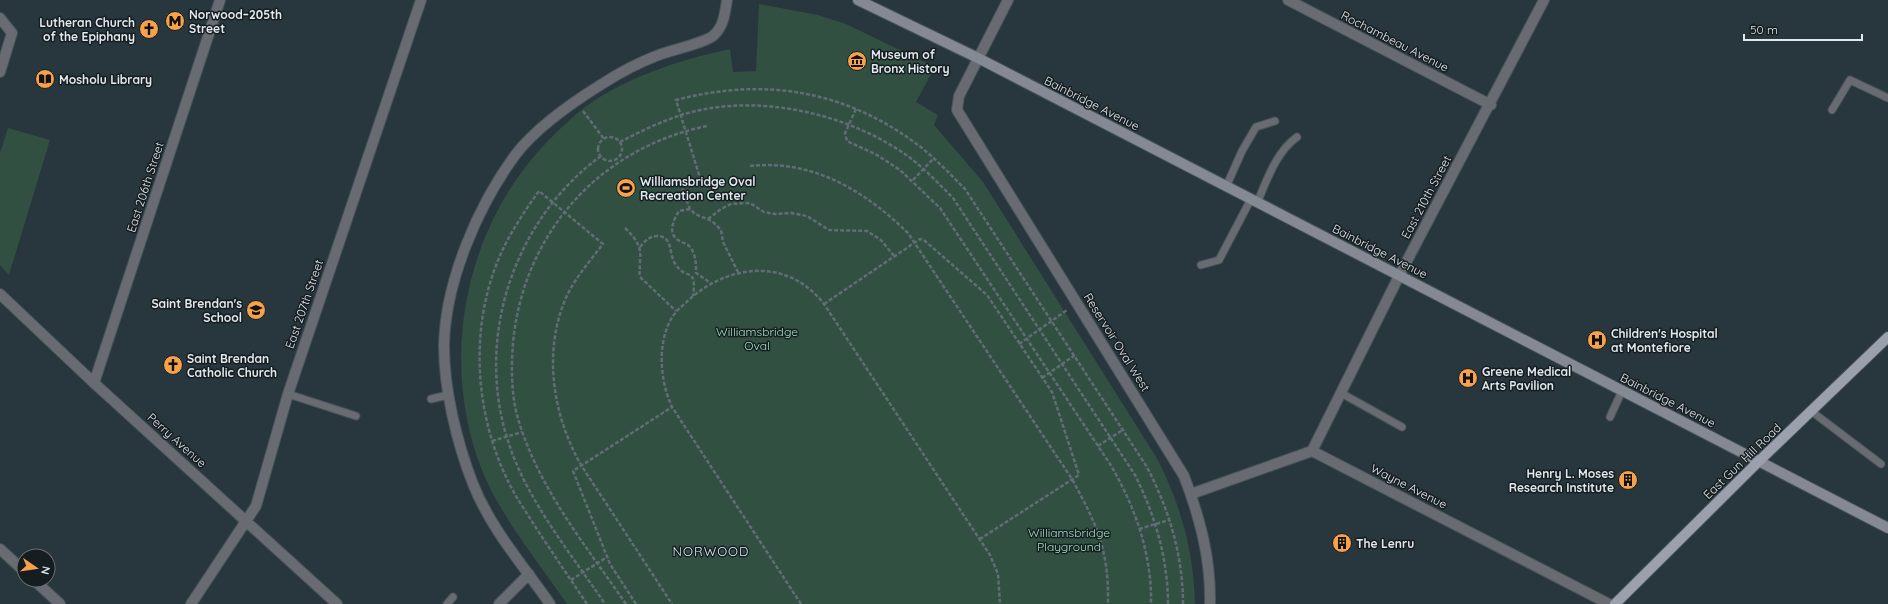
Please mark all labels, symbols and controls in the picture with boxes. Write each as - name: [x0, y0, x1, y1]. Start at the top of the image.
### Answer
- place label: Norwood–205th Street: [189, 7, 282, 36]
- street label: Rochambeau Avenue: [1339, 7, 1452, 75]
- metro station icon: Norwood–205th Street: [164, 10, 186, 32]
- place label: Lutheran Church of the Epiphany: [39, 15, 135, 44]
- scale bar: [1744, 16, 1862, 42]
- church icon: Lutheran Church of the Epiphany: [138, 18, 160, 40]
- text: 50 m: [1750, 22, 1778, 37]
- place label: Museum of Bronx History: [871, 47, 949, 76]
- museum icon: Museum of Bronx History: [846, 50, 868, 72]
- library icon: Mosholu Library: [34, 68, 56, 90]
- place label: Mosholu Library: [59, 72, 152, 87]
- street label: Bainbridge Avenue: [1042, 73, 1142, 134]
- street label: East 206th Street: [123, 140, 167, 234]
- street label: East 210th Street: [1398, 153, 1454, 241]
- place label: Williamsbridge Oval Recreation Center: [640, 174, 755, 203]
- sports icon: Williamsbridge Oval Recreation Center: [615, 177, 637, 199]
- street label: Bainbridge Avenue: [1330, 221, 1430, 282]
- street label: East 207th Street: [282, 257, 326, 351]
- street label: Reservoir Oval West: [1081, 290, 1153, 394]
- place label: Saint Brendan's School: [151, 296, 242, 325]
- school or university icon: Saint Brendan's School: [245, 299, 267, 321]
- park label: Williamsbridge Oval: [716, 324, 798, 353]
- place label: Children's Hospital at Montefiore: [1611, 326, 1718, 355]
- hospital icon: Children's Hospital at Montefiore: [1586, 329, 1608, 351]
- place label: Saint Brendan Catholic Church: [187, 351, 277, 380]
- church icon: Saint Brendan Catholic Church: [162, 354, 184, 376]
- place label: Greene Medical Arts Pavilion: [1482, 364, 1571, 393]
- hospital icon: Greene Medical Arts Pavilion: [1457, 367, 1479, 389]
- street label: Bainbridge Avenue: [1618, 370, 1718, 431]
- street label: Perry Avenue: [144, 410, 210, 471]
- street label: East Gun Hill Road: [1700, 420, 1784, 502]
- street label: Wayne Avenue: [1368, 460, 1450, 512]
- place label: Henry L. Moses Research Institute: [1509, 466, 1614, 495]
- building icon: Henry L. Moses Research Institute: [1617, 469, 1639, 491]
- park label: Williamsbridge Playground: [1028, 525, 1110, 554]
- building icon: The Lenru: [1331, 532, 1353, 554]
- place label: The Lenru: [1356, 536, 1414, 551]
- district label: NORWOOD: [673, 543, 749, 559]
- north arrow: [16, 548, 56, 588]
- text: N: [38, 565, 53, 576]

